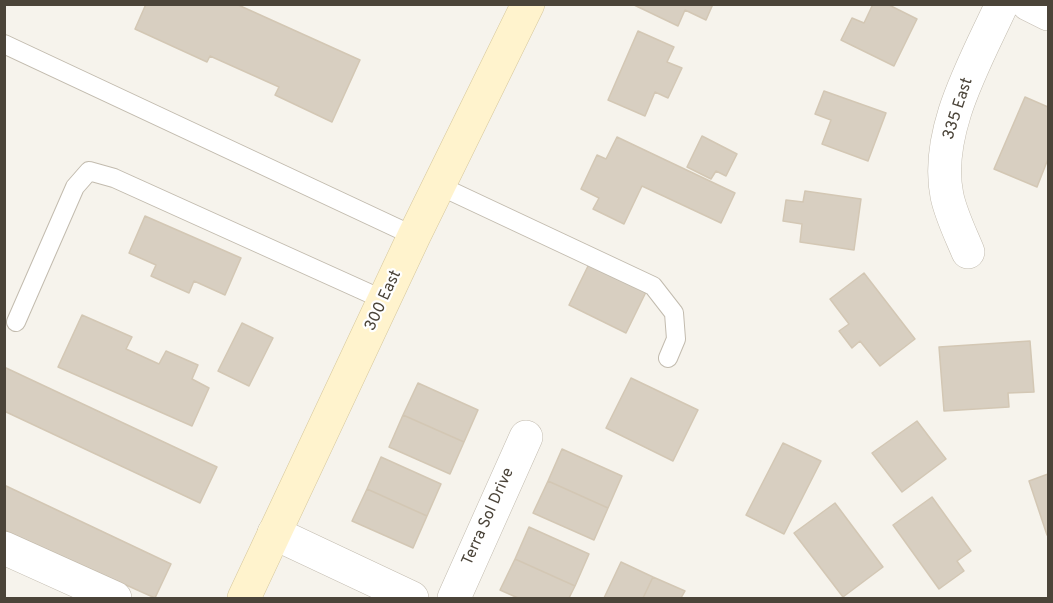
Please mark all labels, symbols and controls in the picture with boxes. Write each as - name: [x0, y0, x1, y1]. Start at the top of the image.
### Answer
- street label: 335 East: [940, 75, 978, 143]
- street label: 300 East: [362, 268, 406, 334]
- street label: Terra Sol Drive: [459, 465, 519, 569]

